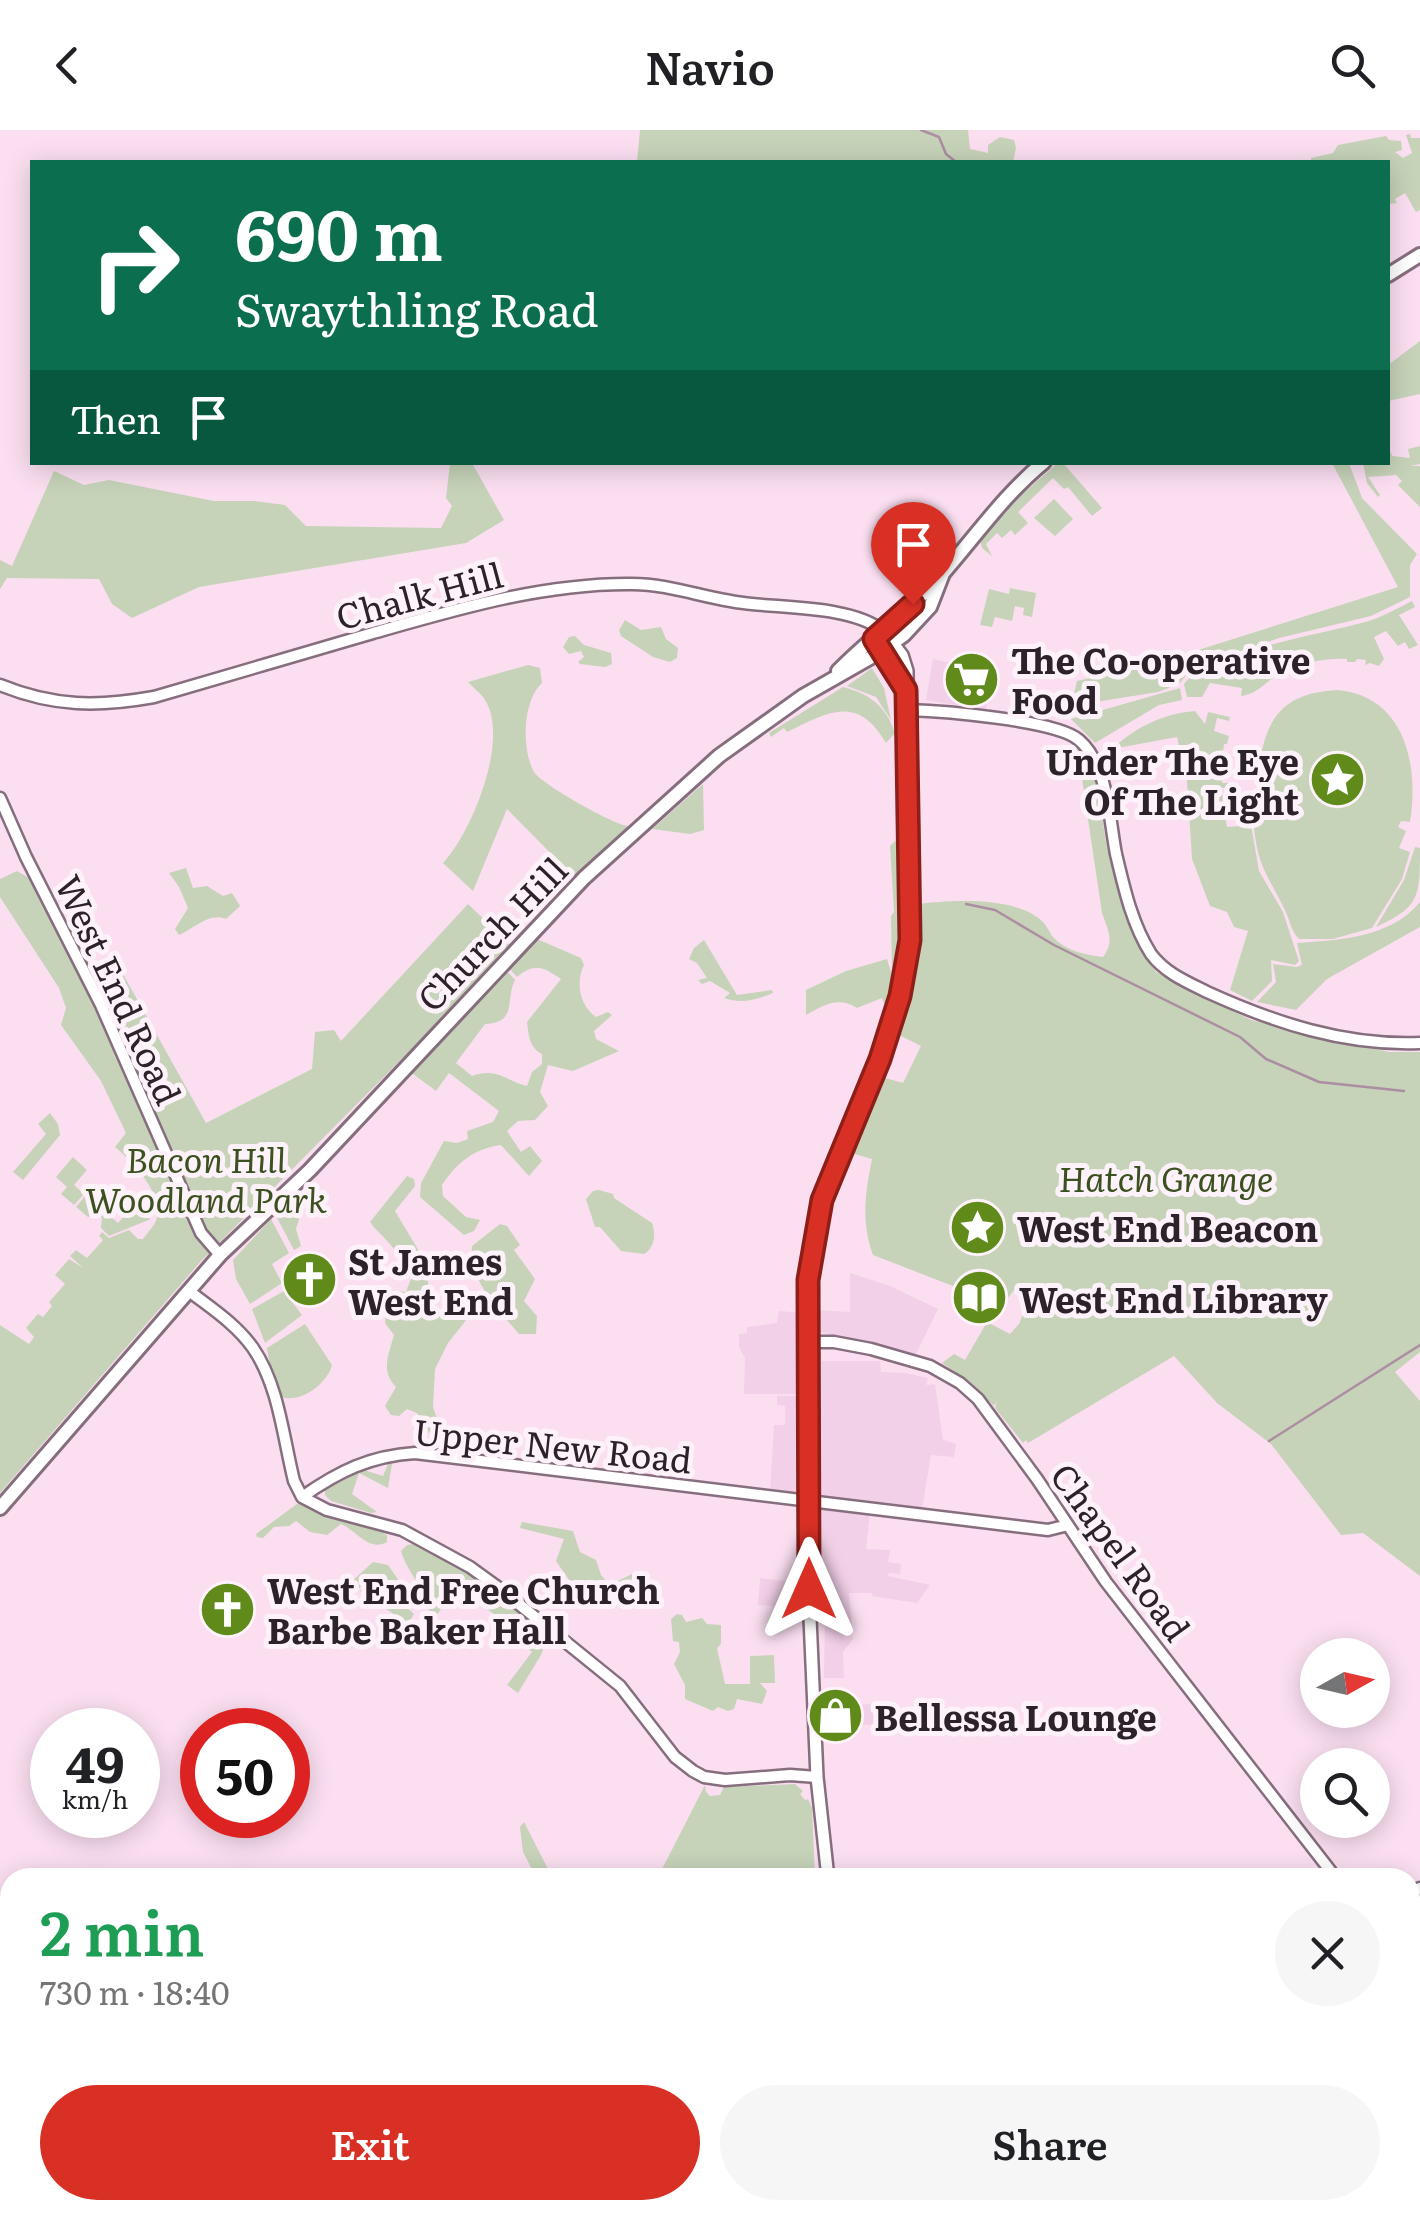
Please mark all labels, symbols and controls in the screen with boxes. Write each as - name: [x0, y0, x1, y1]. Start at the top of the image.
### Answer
- text: Navio: [645, 32, 775, 99]
- icon: back: [40, 38, 95, 93]
- icon: search: [1325, 38, 1380, 93]
- text: 690 m: [235, 179, 443, 283]
- icon: right: [70, 200, 200, 330]
- text: Swaythling Road: [235, 274, 599, 341]
- text: Then: [70, 389, 161, 446]
- icon: arrive: [181, 390, 236, 445]
- pin: [871, 502, 956, 605]
- icon: arrive: [886, 517, 941, 572]
- street label: Chalk Hill: [330, 547, 508, 641]
- place label: The Co-operative Food: [1011, 633, 1311, 725]
- supermarket icon: The Co-operative Food: [942, 649, 1002, 709]
- place label: Under The Eye Of The Light: [1046, 734, 1300, 826]
- place icon: Under The Eye Of The Light: [1308, 750, 1368, 810]
- street label: Church Hill: [404, 844, 578, 1022]
- street label: West End Road: [44, 866, 196, 1112]
- park label: Bacon Hill Woodland Park: [85, 1132, 327, 1224]
- park label: Hatch Grange: [1058, 1151, 1274, 1203]
- place icon: West End Beacon: [948, 1197, 1008, 1257]
- place label: West End Beacon: [1017, 1201, 1318, 1253]
- place label: St James West End: [348, 1234, 513, 1326]
- church icon: St James West End: [279, 1250, 339, 1310]
- library icon: West End Library: [950, 1268, 1010, 1328]
- place label: West End Library: [1019, 1272, 1328, 1324]
- street label: Upper New Road: [411, 1404, 695, 1484]
- street label: Chapel Road: [1040, 1451, 1204, 1651]
- position arrow: [757, 1537, 861, 1641]
- place label: West End Free Church Barbe Baker Hall: [267, 1563, 660, 1655]
- church icon: West End Free Church Barbe Baker Hall: [198, 1579, 258, 1639]
- north arrow: [1300, 1638, 1390, 1728]
- map controls: [1300, 1638, 1390, 1838]
- shop icon: Bellessa Lounge: [805, 1686, 865, 1746]
- place label: Bellessa Lounge: [874, 1690, 1157, 1742]
- speed limit sign: 50: [180, 1708, 310, 1838]
- text: 49: [66, 1724, 124, 1798]
- button: search: [1300, 1748, 1390, 1838]
- text: km/h: [62, 1780, 128, 1817]
- text: 2 min: [40, 1885, 205, 1974]
- button: close: [1275, 1901, 1380, 2006]
- text: 730 m · 18:40: [40, 1967, 229, 2015]
- button: Exit: [40, 2085, 700, 2200]
- button: Share: [720, 2085, 1380, 2200]

